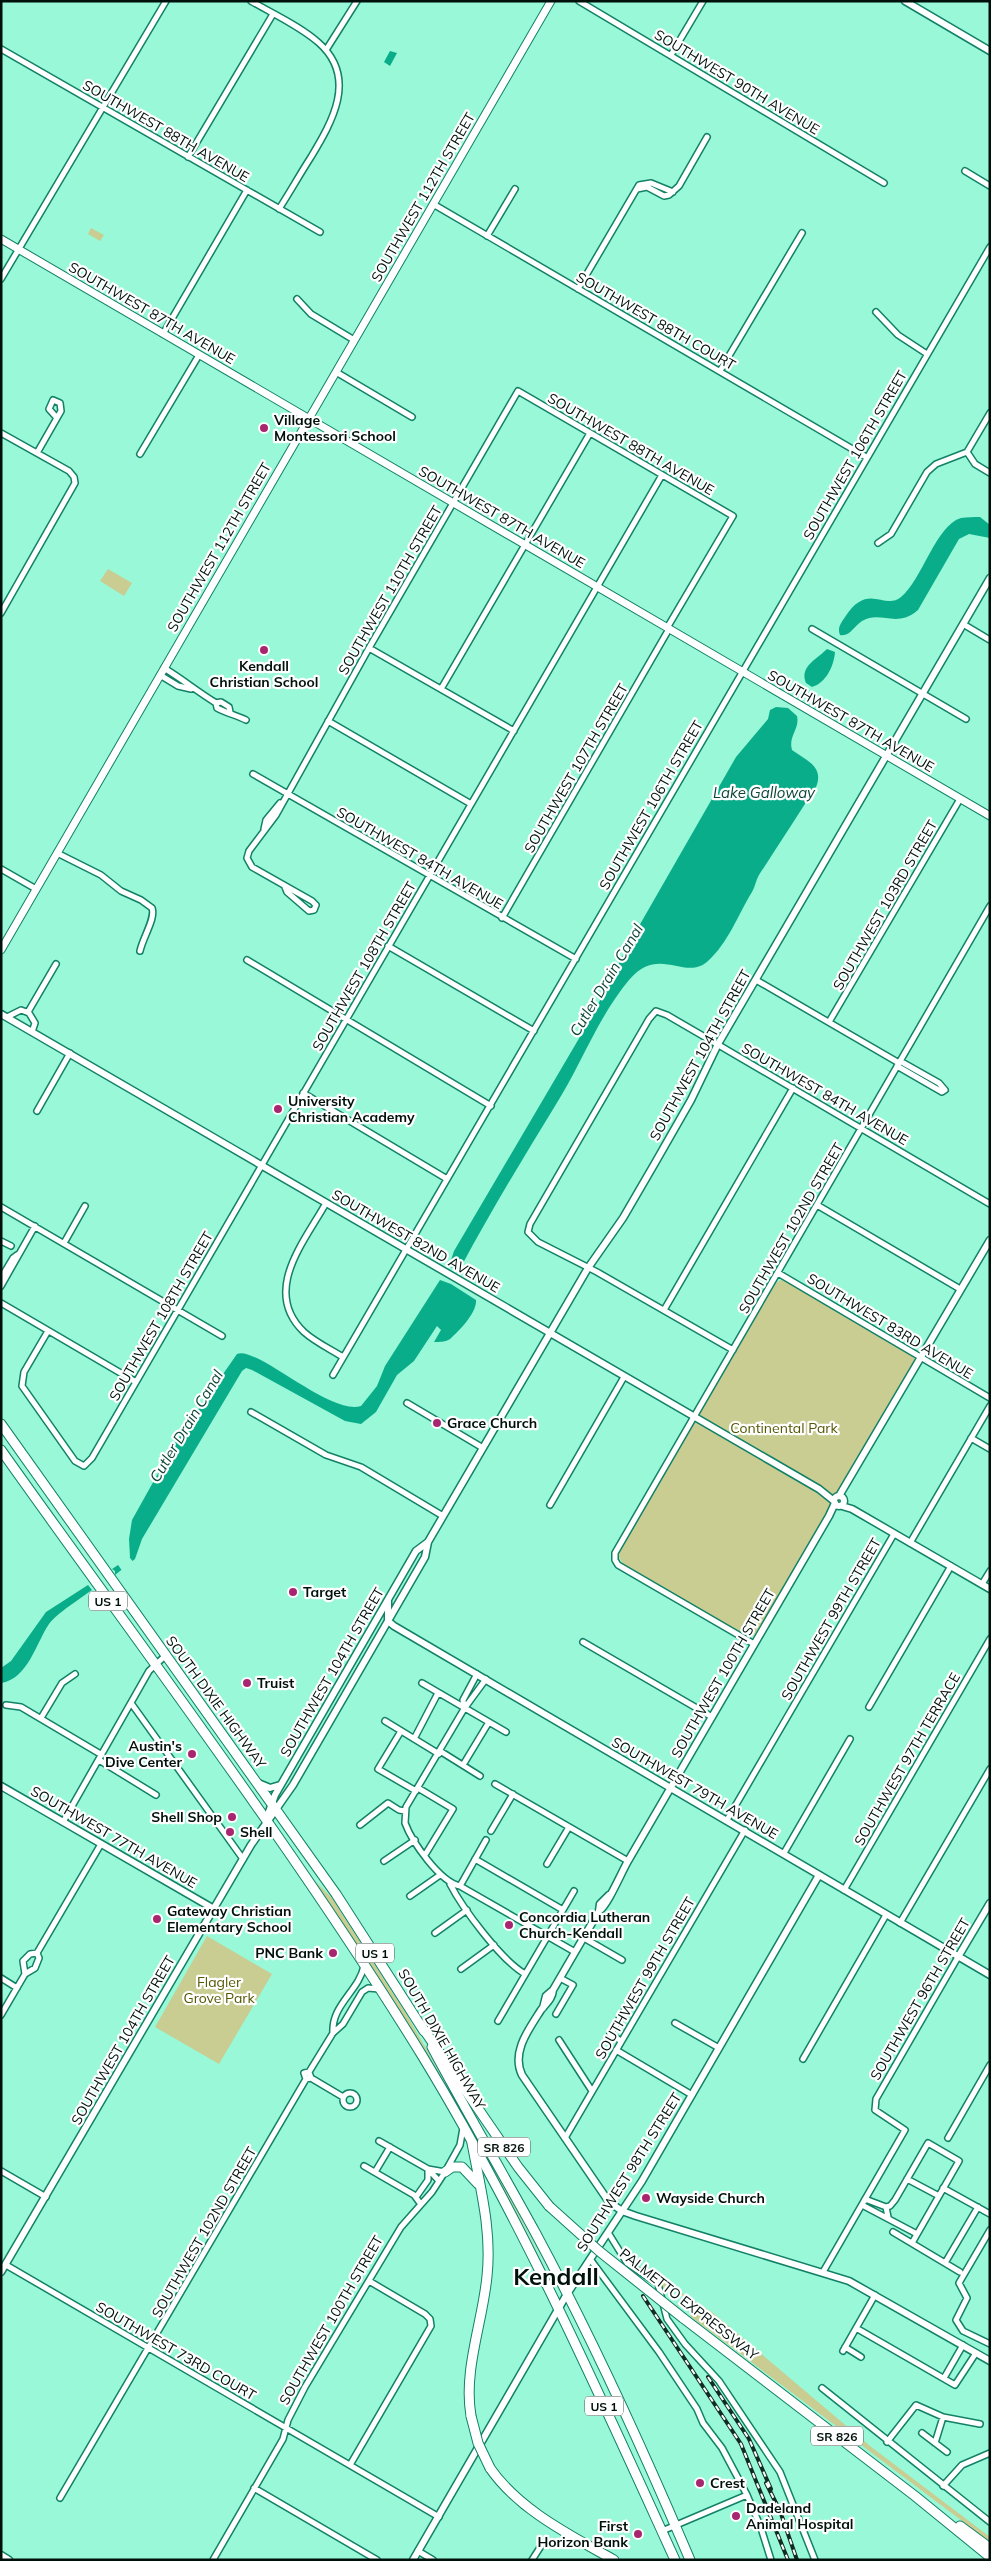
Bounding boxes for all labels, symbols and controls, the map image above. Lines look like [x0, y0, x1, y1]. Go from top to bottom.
street label: SOUTHWEST 90TH AVENUE [651, 26, 823, 138]
street label: SOUTHWEST 88TH AVENUE [80, 76, 252, 186]
street label: SOUTHWEST 112TH STREET [367, 109, 479, 285]
street label: SOUTHWEST 87TH AVENUE [66, 258, 238, 368]
street label: SOUTHWEST 88TH COURT [573, 268, 739, 374]
street label: SOUTHWEST 106TH STREET [799, 367, 911, 543]
street label: SOUTHWEST 88TH AVENUE [545, 389, 717, 499]
place label: Village Montessori School [273, 411, 396, 445]
marker: Village Montessori School [258, 422, 270, 434]
street label: SOUTHWEST 112TH STREET [163, 459, 275, 635]
street label: SOUTHWEST 87TH AVENUE [416, 462, 588, 572]
street label: SOUTHWEST 110TH STREET [334, 502, 446, 678]
marker: Kendall Christian School [258, 644, 270, 656]
place label: Kendall Christian School [210, 657, 318, 691]
street label: SOUTHWEST 87TH AVENUE [765, 666, 937, 776]
street label: SOUTHWEST 107TH STREET [520, 680, 632, 856]
street label: SOUTHWEST 106TH STREET [595, 717, 707, 893]
water label: Lake Galloway [713, 783, 816, 802]
street label: SOUTHWEST 84TH AVENUE [334, 803, 506, 913]
street label: SOUTHWEST 103RD STREET [829, 816, 941, 993]
street label: SOUTHWEST 108TH STREET [308, 878, 420, 1054]
water label: Cutler Drain Canal [565, 920, 647, 1039]
street label: SOUTHWEST 104TH STREET [645, 966, 755, 1144]
street label: SOUTHWEST 84TH AVENUE [739, 1039, 911, 1149]
place label: University Christian Academy [288, 1092, 415, 1126]
marker: University Christian Academy [272, 1103, 284, 1115]
street label: SOUTHWEST 102ND STREET [735, 1139, 848, 1317]
street label: SOUTHWEST 82ND AVENUE [329, 1185, 503, 1297]
street label: SOUTHWEST 108TH STREET [105, 1228, 217, 1404]
street label: SOUTHWEST 83RD AVENUE [804, 1269, 976, 1383]
water label: Cutler Drain Canal [145, 1366, 227, 1485]
place label: Grace Church [447, 1414, 537, 1432]
marker: Grace Church [431, 1417, 443, 1429]
park label: Continental Park [730, 1419, 838, 1437]
street label: SOUTHWEST 99TH STREET [777, 1534, 885, 1703]
place label: Target [303, 1583, 347, 1601]
street label: SOUTHWEST 104TH STREET [276, 1584, 388, 1760]
street label: SOUTHWEST 100TH STREET [667, 1585, 779, 1761]
marker: Target [287, 1586, 299, 1598]
road number: US 1 [89, 1592, 127, 1610]
street label: SOUTH DIXIE HIGHWAY [162, 1632, 270, 1772]
street label: SOUTHWEST 97TH TERRACE [850, 1669, 964, 1849]
place label: Truist [257, 1674, 295, 1692]
marker: Truist [241, 1677, 253, 1689]
street label: SOUTHWEST 79TH AVENUE [609, 1733, 781, 1843]
place label: Austin's Dive Center [105, 1737, 182, 1771]
marker: Austin's Dive Center [186, 1748, 198, 1760]
street label: SOUTHWEST 77TH AVENUE [28, 1782, 200, 1892]
place label: Shell Shop [151, 1808, 222, 1826]
marker: Shell Shop [226, 1811, 238, 1823]
place label: Shell [240, 1823, 272, 1841]
marker: Shell [224, 1826, 236, 1838]
street label: SOUTHWEST 99TH STREET [591, 1893, 699, 2062]
place label: Gateway Christian Elementary School [167, 1902, 291, 1936]
place label: Concordia Lutheran Church-Kendall [519, 1908, 650, 1942]
marker: Gateway Christian Elementary School [151, 1913, 163, 1925]
street label: SOUTHWEST 96TH STREET [866, 1914, 974, 2083]
marker: Concordia Lutheran Church-Kendall [503, 1919, 515, 1931]
place label: PNC Bank [255, 1944, 323, 1962]
road number: US 1 [356, 1944, 394, 1962]
marker: PNC Bank [327, 1947, 339, 1959]
street label: SOUTHWEST 104TH STREET [67, 1952, 179, 2128]
street label: SOUTH DIXIE HIGHWAY [394, 1966, 490, 2113]
park label: Flagler Grove Park [183, 1973, 255, 2007]
street label: SOUTHWEST 98TH STREET [573, 2089, 686, 2255]
road number: SR 826 [478, 2138, 530, 2156]
street label: SOUTHWEST 102ND STREET [148, 2143, 261, 2321]
place label: Wayside Church [656, 2189, 765, 2207]
marker: Wayside Church [640, 2192, 652, 2204]
street label: SOUTHWEST 100TH STREET [275, 2232, 387, 2408]
street label: PALMETTO EXPRESSWAY [616, 2244, 762, 2364]
district label: Kendall [513, 2261, 599, 2291]
street label: SOUTHWEST 73RD COURT [93, 2298, 260, 2405]
road number: US 1 [585, 2396, 623, 2416]
road number: SR 826 [811, 2426, 863, 2446]
place label: Crest [710, 2474, 746, 2492]
marker: Crest [694, 2477, 706, 2489]
place label: Dadeland Animal Hospital [746, 2499, 853, 2533]
marker: Dadeland Animal Hospital [730, 2510, 742, 2522]
place label: First Horizon Bank [537, 2517, 629, 2551]
marker: First Horizon Bank [632, 2528, 644, 2540]

